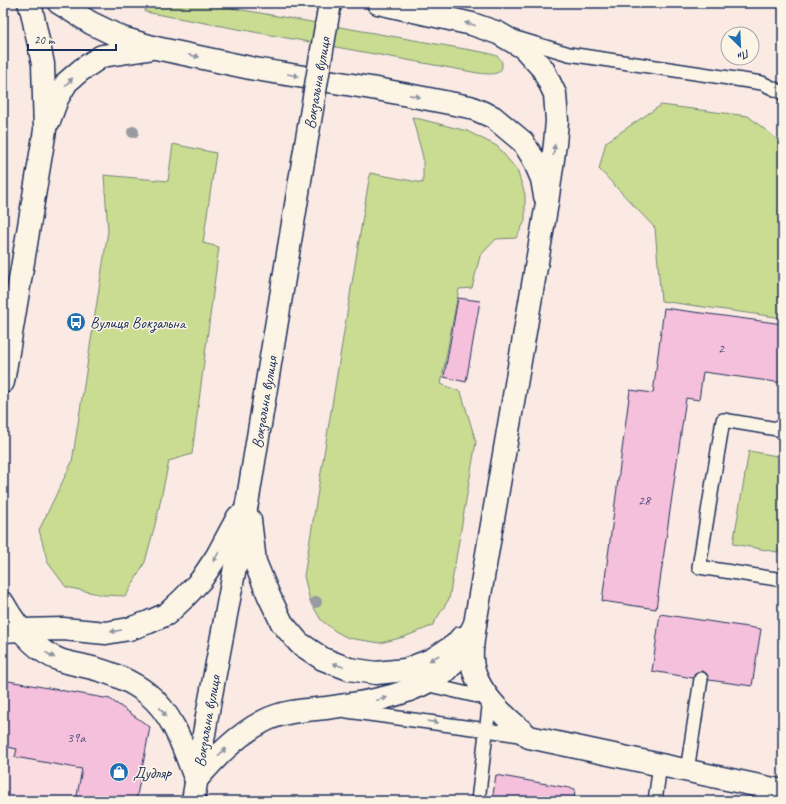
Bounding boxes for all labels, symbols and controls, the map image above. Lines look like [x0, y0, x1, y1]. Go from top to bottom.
one-way arrow [463, 21, 475, 27]
scale bar [28, 26, 116, 52]
north arrow [720, 26, 760, 66]
text: 20 m [34, 32, 56, 48]
street label: Вокзальна вулиця [300, 34, 335, 131]
text: Пн [735, 46, 752, 64]
one-way arrow [188, 53, 200, 59]
one-way arrow [287, 72, 299, 78]
one-way arrow [64, 77, 73, 88]
one-way arrow [409, 94, 421, 100]
one-way arrow [551, 144, 557, 156]
bus stop icon: Вулиця Вокзальна [65, 311, 87, 333]
place label: Вулиця Вокзальна [90, 313, 187, 333]
house number: 2 [718, 340, 726, 357]
street label: Вокзальна вулиця [247, 354, 282, 450]
house number: 28 [638, 492, 652, 509]
one-way arrow [212, 552, 220, 562]
one-way arrow [110, 628, 122, 634]
one-way arrow [44, 651, 56, 658]
one-way arrow [428, 654, 440, 661]
one-way arrow [332, 661, 344, 667]
street label: Вокзальна вулиця [190, 672, 226, 769]
one-way arrow [375, 695, 388, 701]
one-way arrow [159, 706, 168, 717]
one-way arrow [427, 719, 439, 725]
house number: 39а [67, 729, 86, 746]
one-way arrow [217, 747, 227, 757]
shop icon: Дудляр [108, 761, 130, 783]
place label: Дудляр [133, 763, 172, 783]

